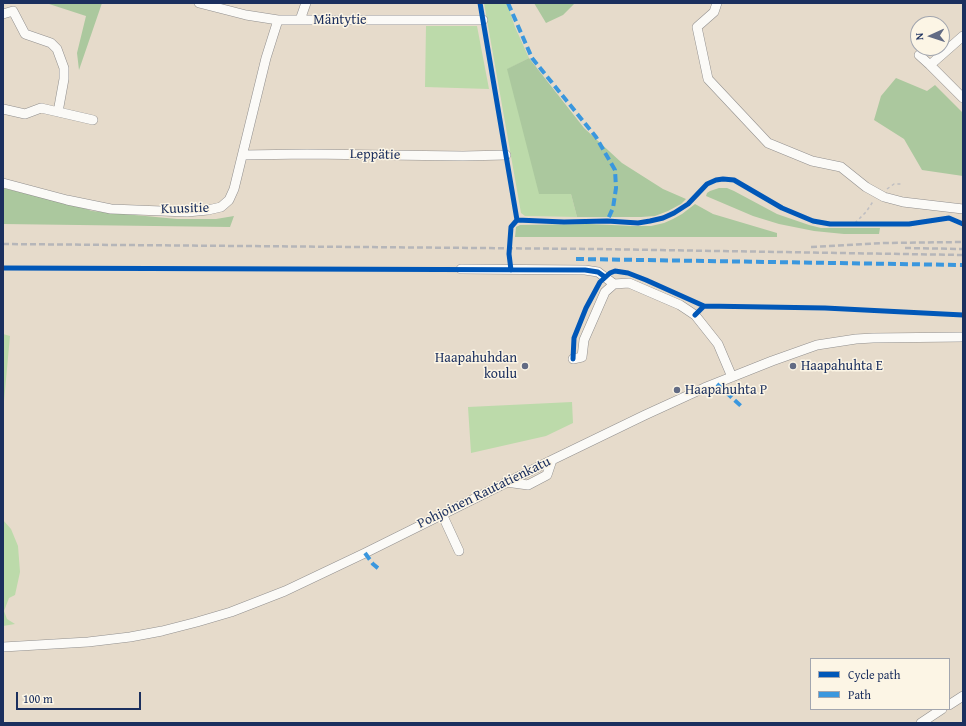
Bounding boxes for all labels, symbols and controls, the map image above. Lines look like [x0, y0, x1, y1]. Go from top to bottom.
street label: Mäntytie [313, 12, 367, 28]
north arrow [910, 16, 950, 56]
text: N [911, 32, 927, 41]
street label: Leppätie [350, 146, 400, 164]
street label: Kuusitie [161, 200, 209, 218]
place label: Haapahuhdan koulu [435, 350, 517, 382]
place label: Haapahuhta E [801, 358, 883, 374]
marker: Haapahuhdan koulu [520, 361, 530, 371]
marker: Haapahuhta E [788, 361, 798, 371]
place label: Haapahuhta P [685, 382, 767, 398]
marker: Haapahuhta P [672, 385, 682, 395]
street label: Pohjoinen Rautatienkatu [415, 453, 553, 533]
legend [810, 658, 950, 710]
text: Cycle path [848, 666, 900, 683]
scale bar [18, 684, 143, 710]
text: Path [848, 686, 871, 703]
text: 100 m [23, 690, 53, 707]

